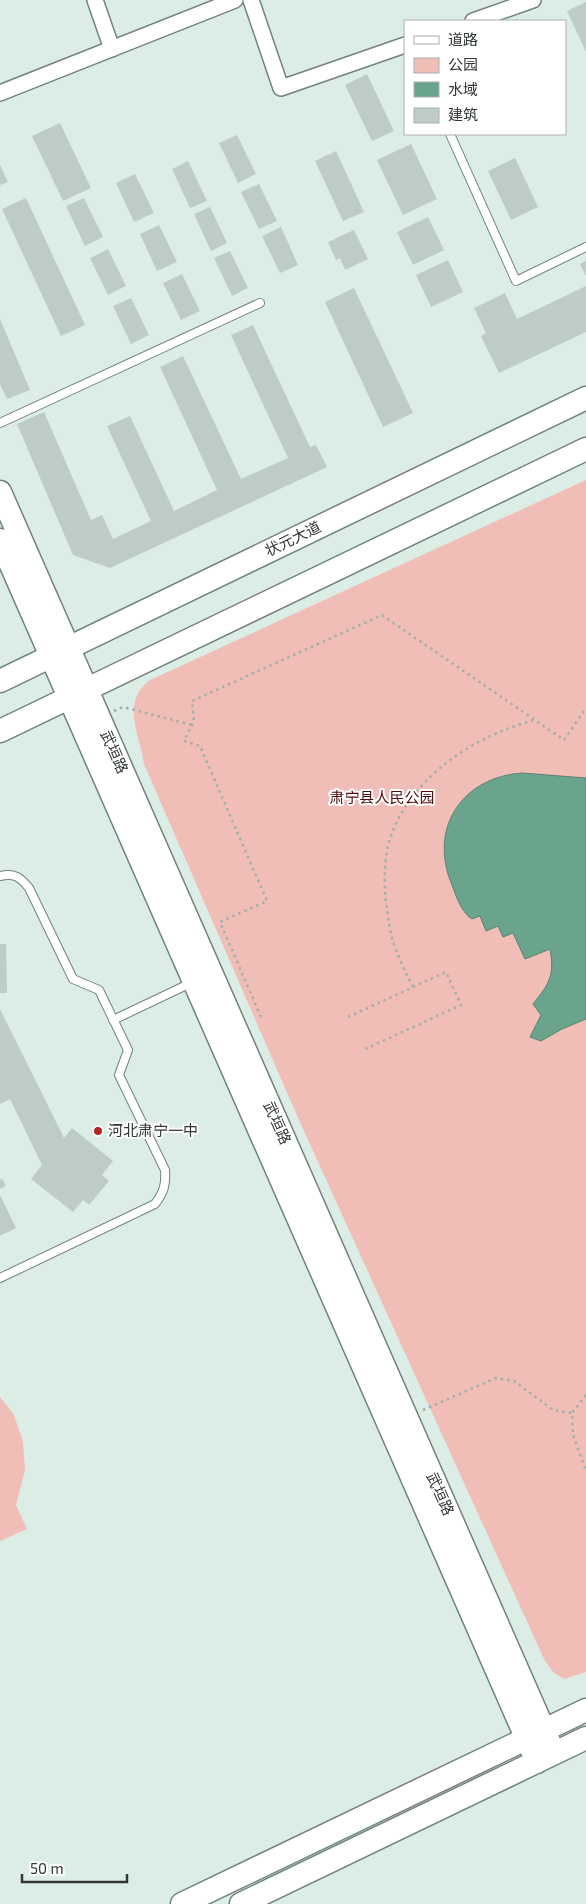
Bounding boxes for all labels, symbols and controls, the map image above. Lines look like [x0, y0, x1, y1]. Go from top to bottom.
legend [404, 20, 566, 135]
text: 道路 [448, 30, 478, 48]
text: 公园 [448, 55, 478, 73]
text: 水域 [448, 80, 478, 98]
text: 建筑 [448, 105, 478, 123]
street label: 状元大道 [262, 517, 323, 559]
street label: 武垣路 [98, 727, 132, 776]
park label: 肃宁县人民公园 [329, 788, 435, 806]
street label: 武垣路 [261, 1098, 295, 1147]
place label: 河北肃宁一中 [108, 1121, 198, 1139]
marker: 河北肃宁一中 [92, 1125, 104, 1137]
street label: 武垣路 [424, 1469, 458, 1518]
scale bar [22, 1852, 128, 1884]
text: 50 m [30, 1859, 64, 1877]

